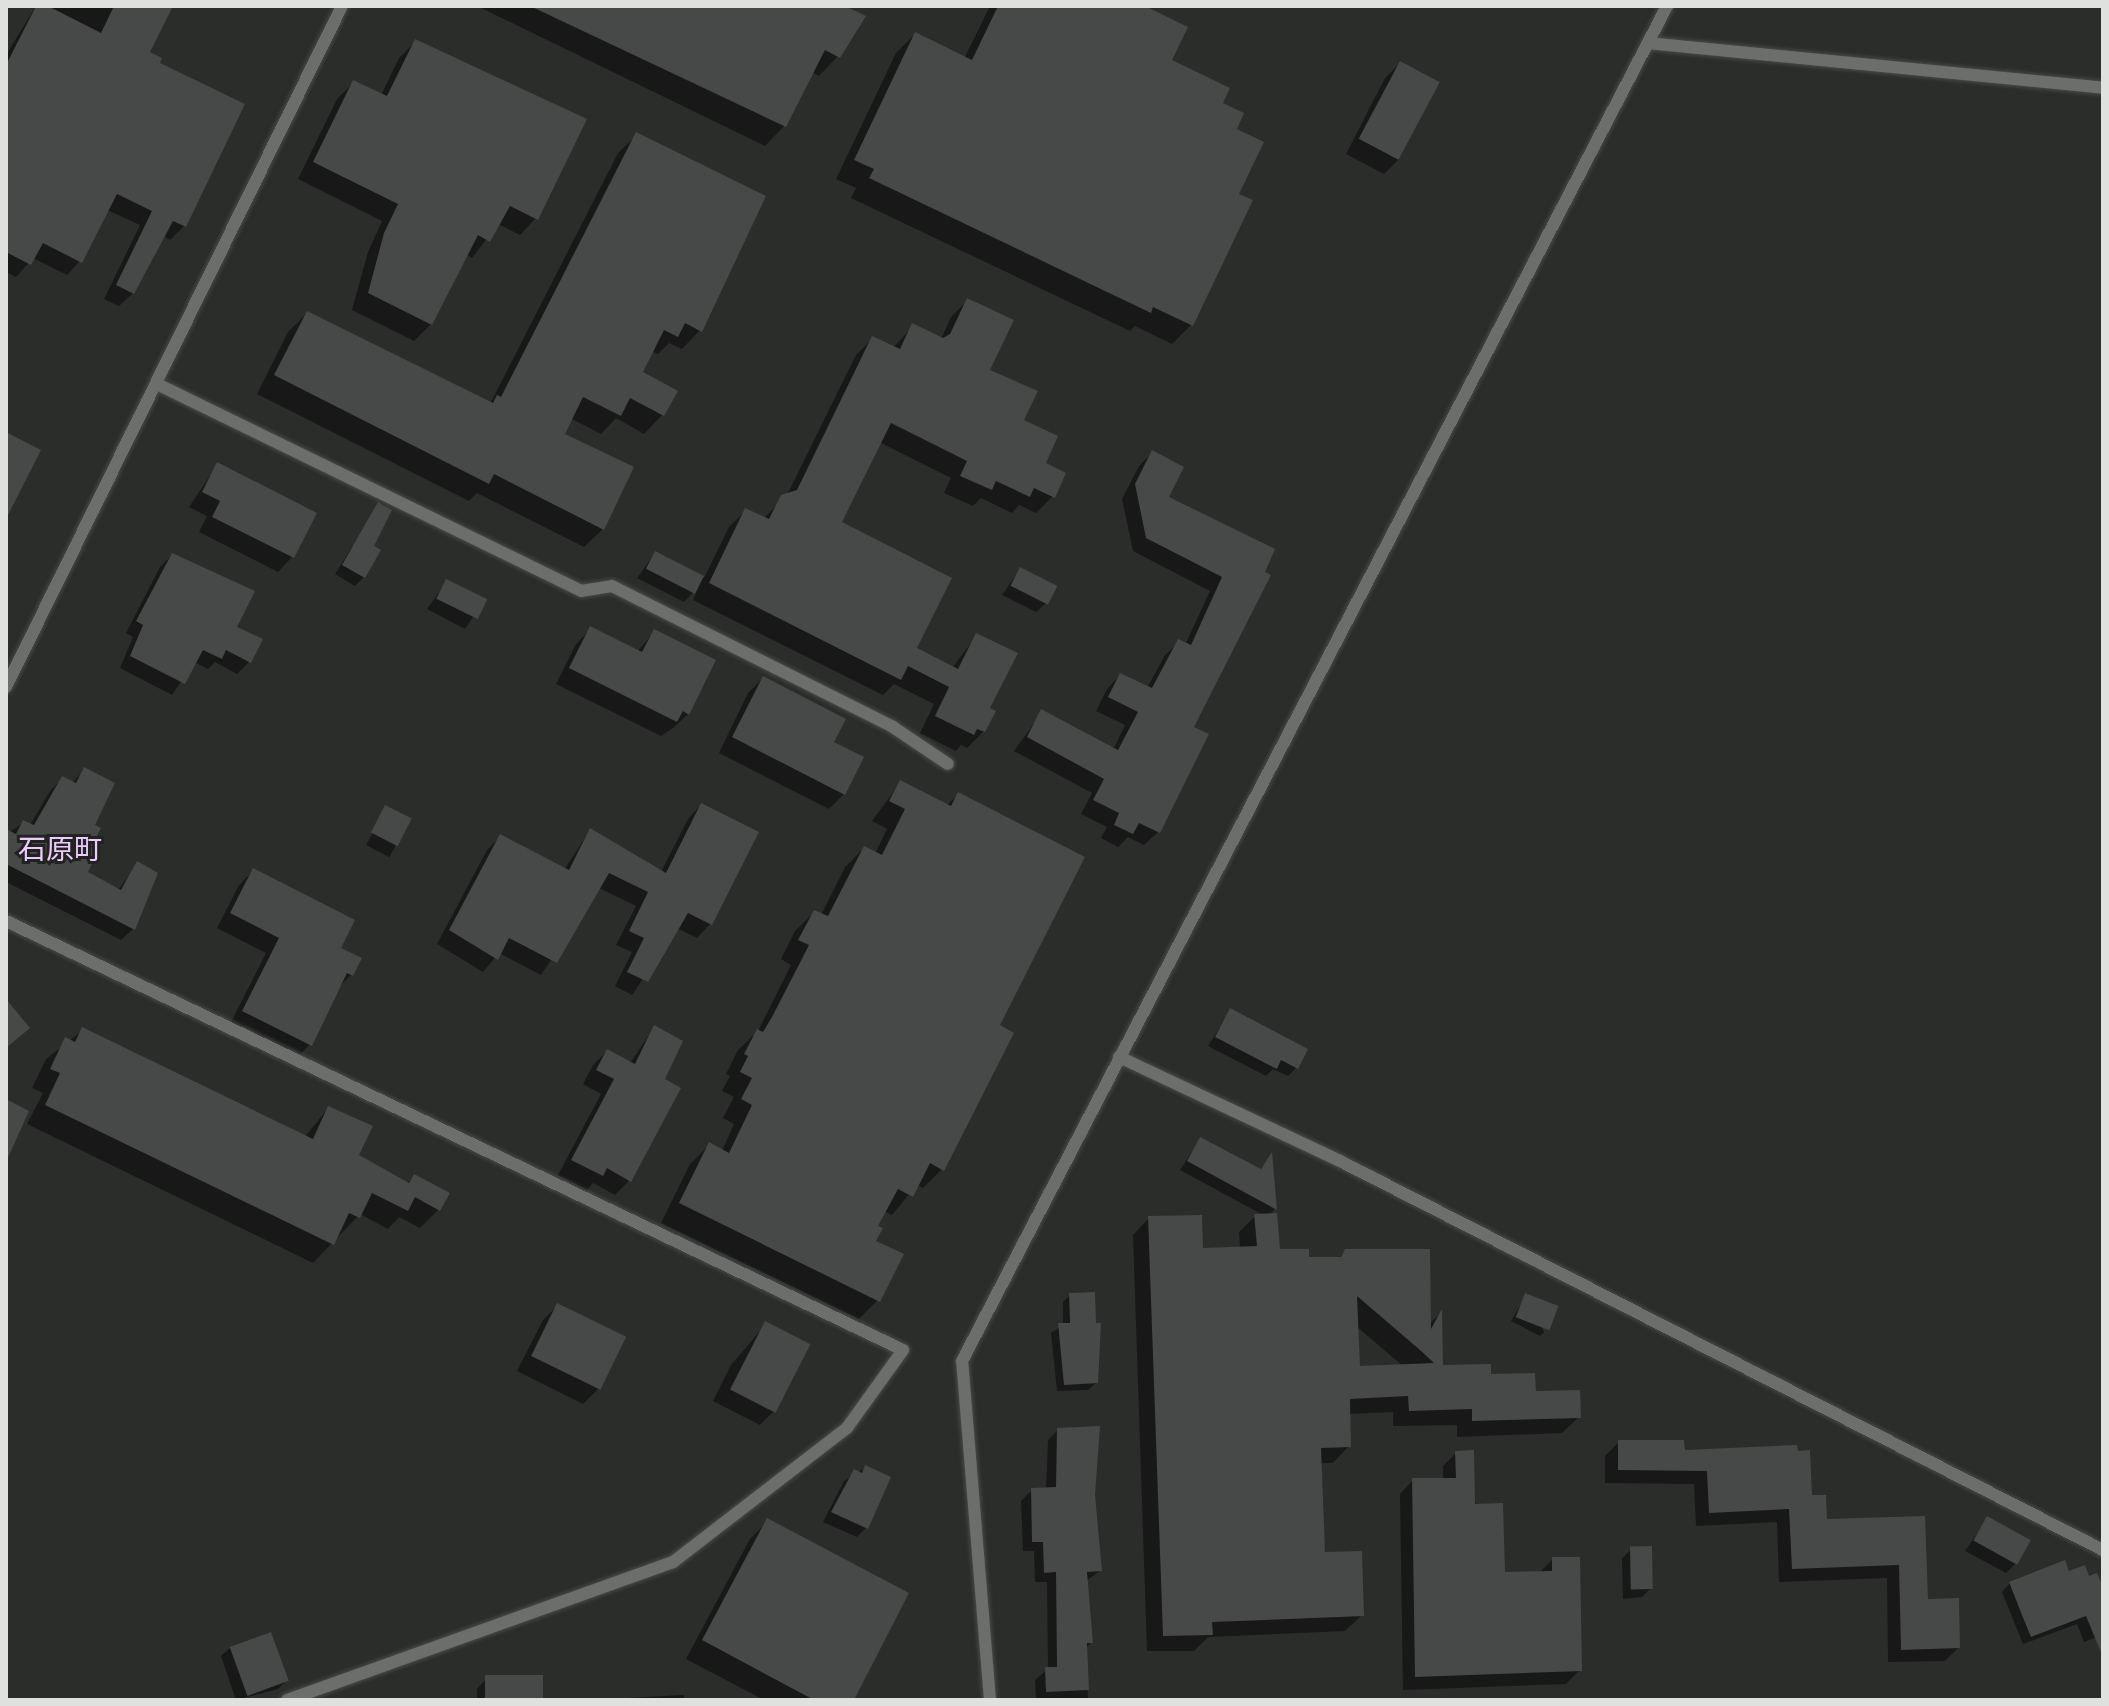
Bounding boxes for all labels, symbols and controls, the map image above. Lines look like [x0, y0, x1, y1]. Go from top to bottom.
district label: 石原町 [18, 833, 102, 867]

